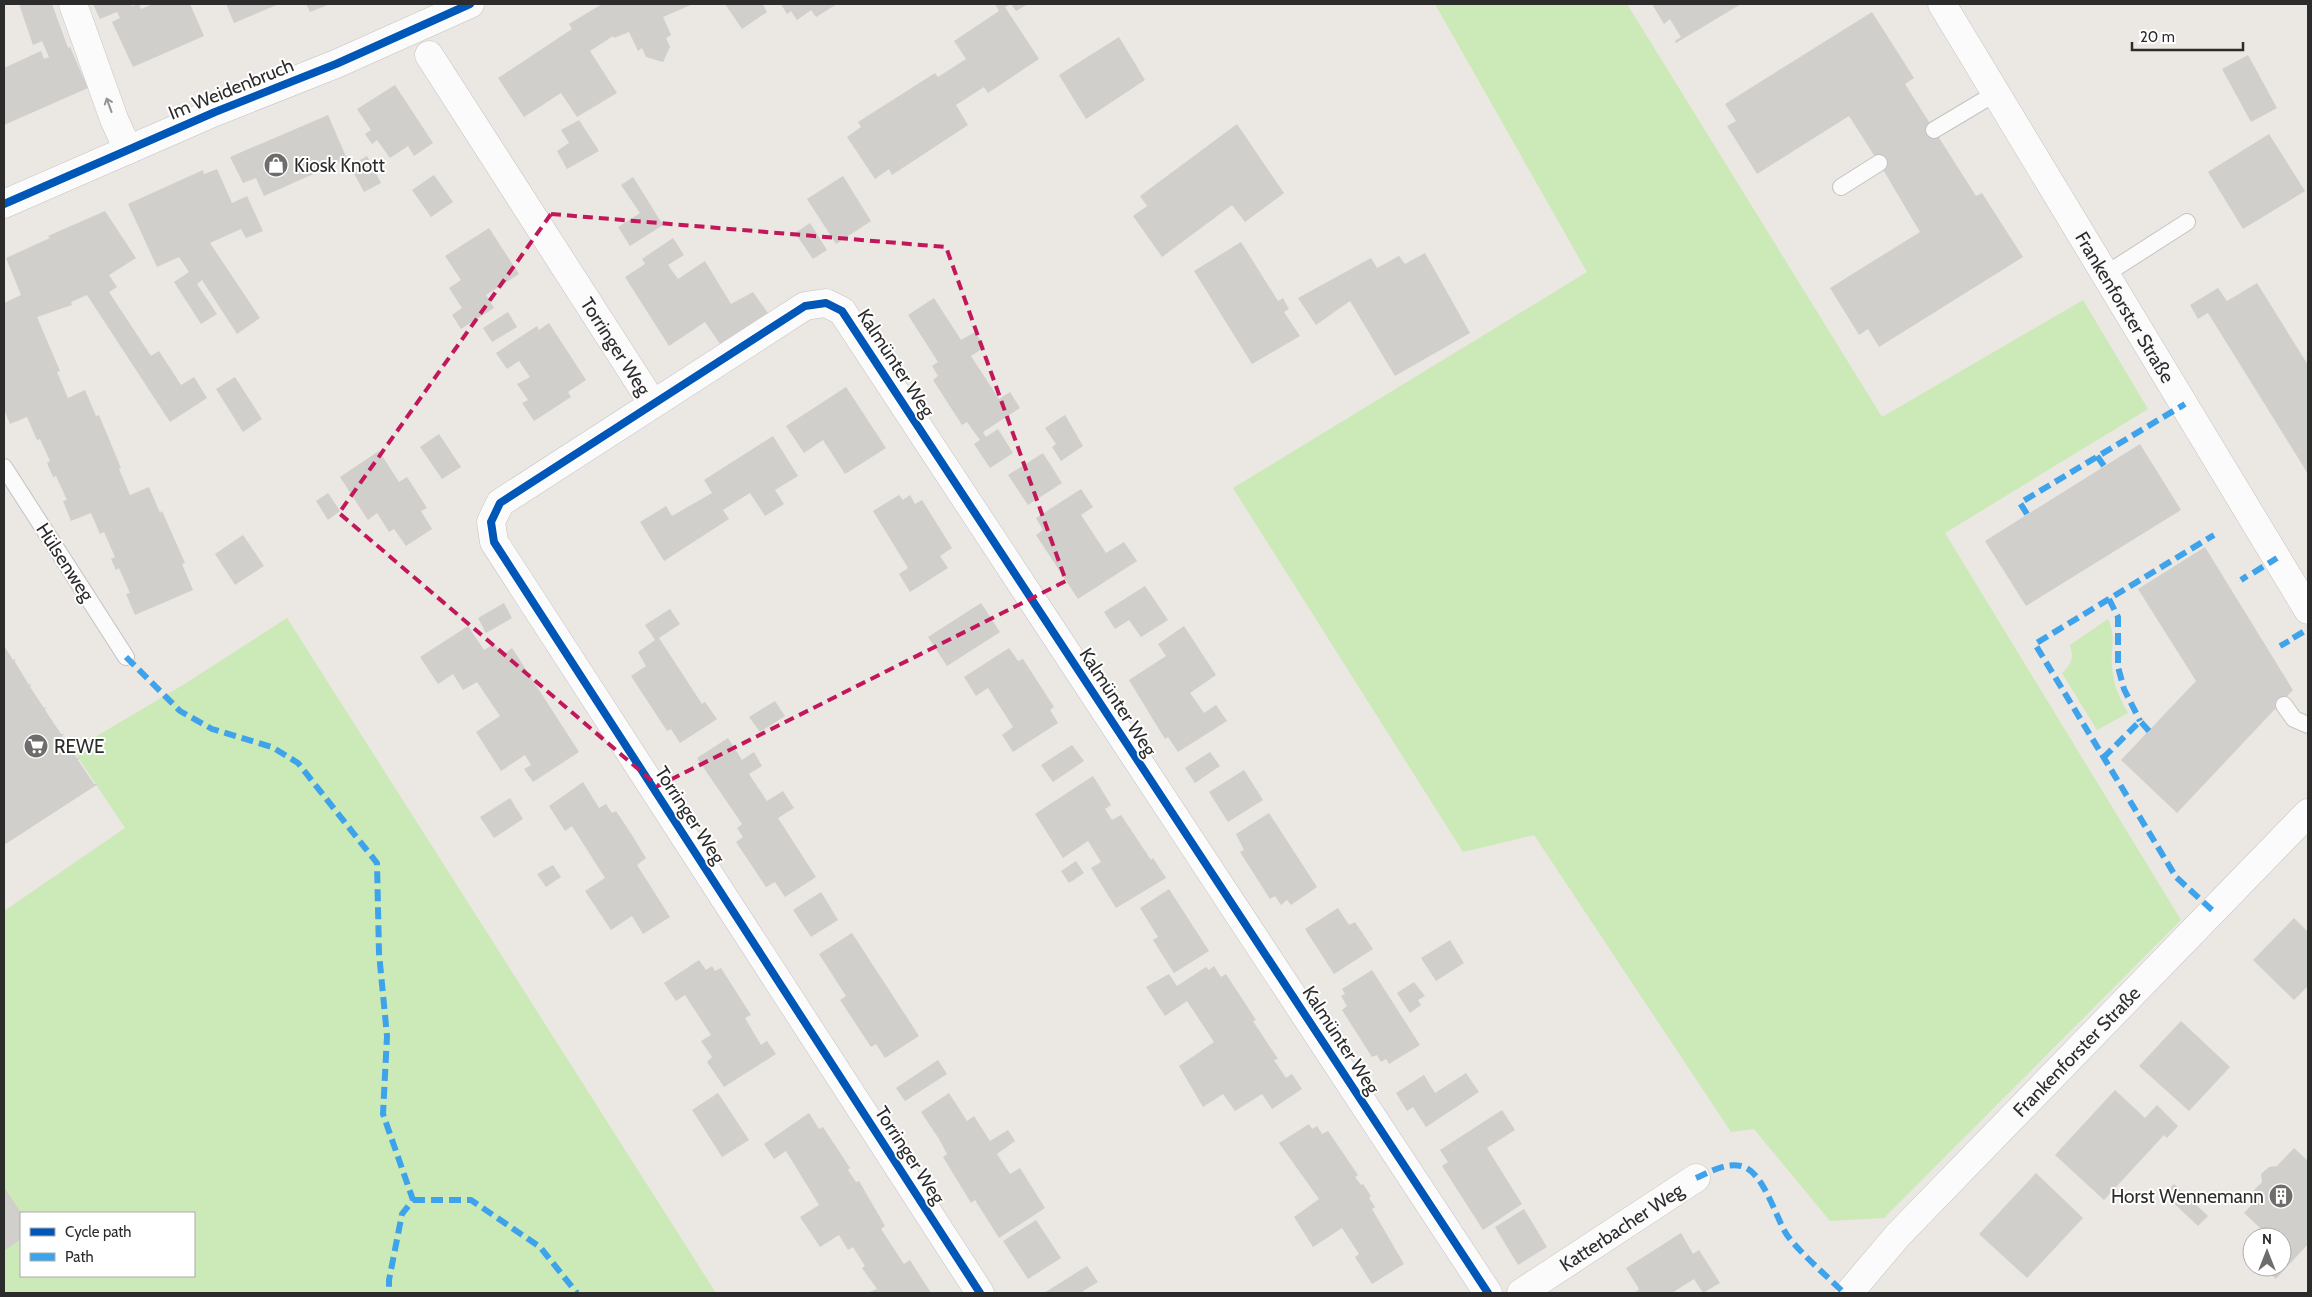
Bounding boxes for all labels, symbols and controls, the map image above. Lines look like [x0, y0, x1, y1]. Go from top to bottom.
scale bar [2132, 20, 2243, 52]
text: 20 m [2140, 28, 2175, 46]
street label: Im Weidenbruch [165, 53, 297, 125]
one-way arrow [104, 97, 113, 113]
shop icon: Kiosk Knott [263, 152, 289, 178]
place label: Kiosk Knott [294, 154, 385, 177]
street label: Frankenforster Straße [2071, 227, 2180, 387]
street label: Torringer Weg [576, 293, 656, 400]
street label: Kalmünter Weg [853, 305, 940, 422]
street label: Hülsenweg [31, 519, 99, 606]
street label: Kalmünter Weg [1075, 644, 1162, 761]
supermarket icon: REWE [23, 733, 49, 759]
place label: REWE [54, 735, 104, 758]
street label: Torringer Weg [650, 762, 730, 869]
street label: Frankenforster Straße [2008, 981, 2145, 1121]
street label: Kalmünter Weg [1298, 982, 1385, 1099]
street label: Torringer Weg [870, 1102, 950, 1209]
street label: Katterbacher Weg [1555, 1178, 1688, 1276]
building icon: Horst Wennemann [2268, 1183, 2294, 1209]
place label: Horst Wennemann [2111, 1185, 2264, 1208]
legend [20, 1212, 195, 1277]
text: Cycle path [65, 1223, 131, 1241]
north arrow [2242, 1227, 2292, 1277]
text: N [2262, 1230, 2272, 1248]
text: Path [65, 1248, 94, 1266]

